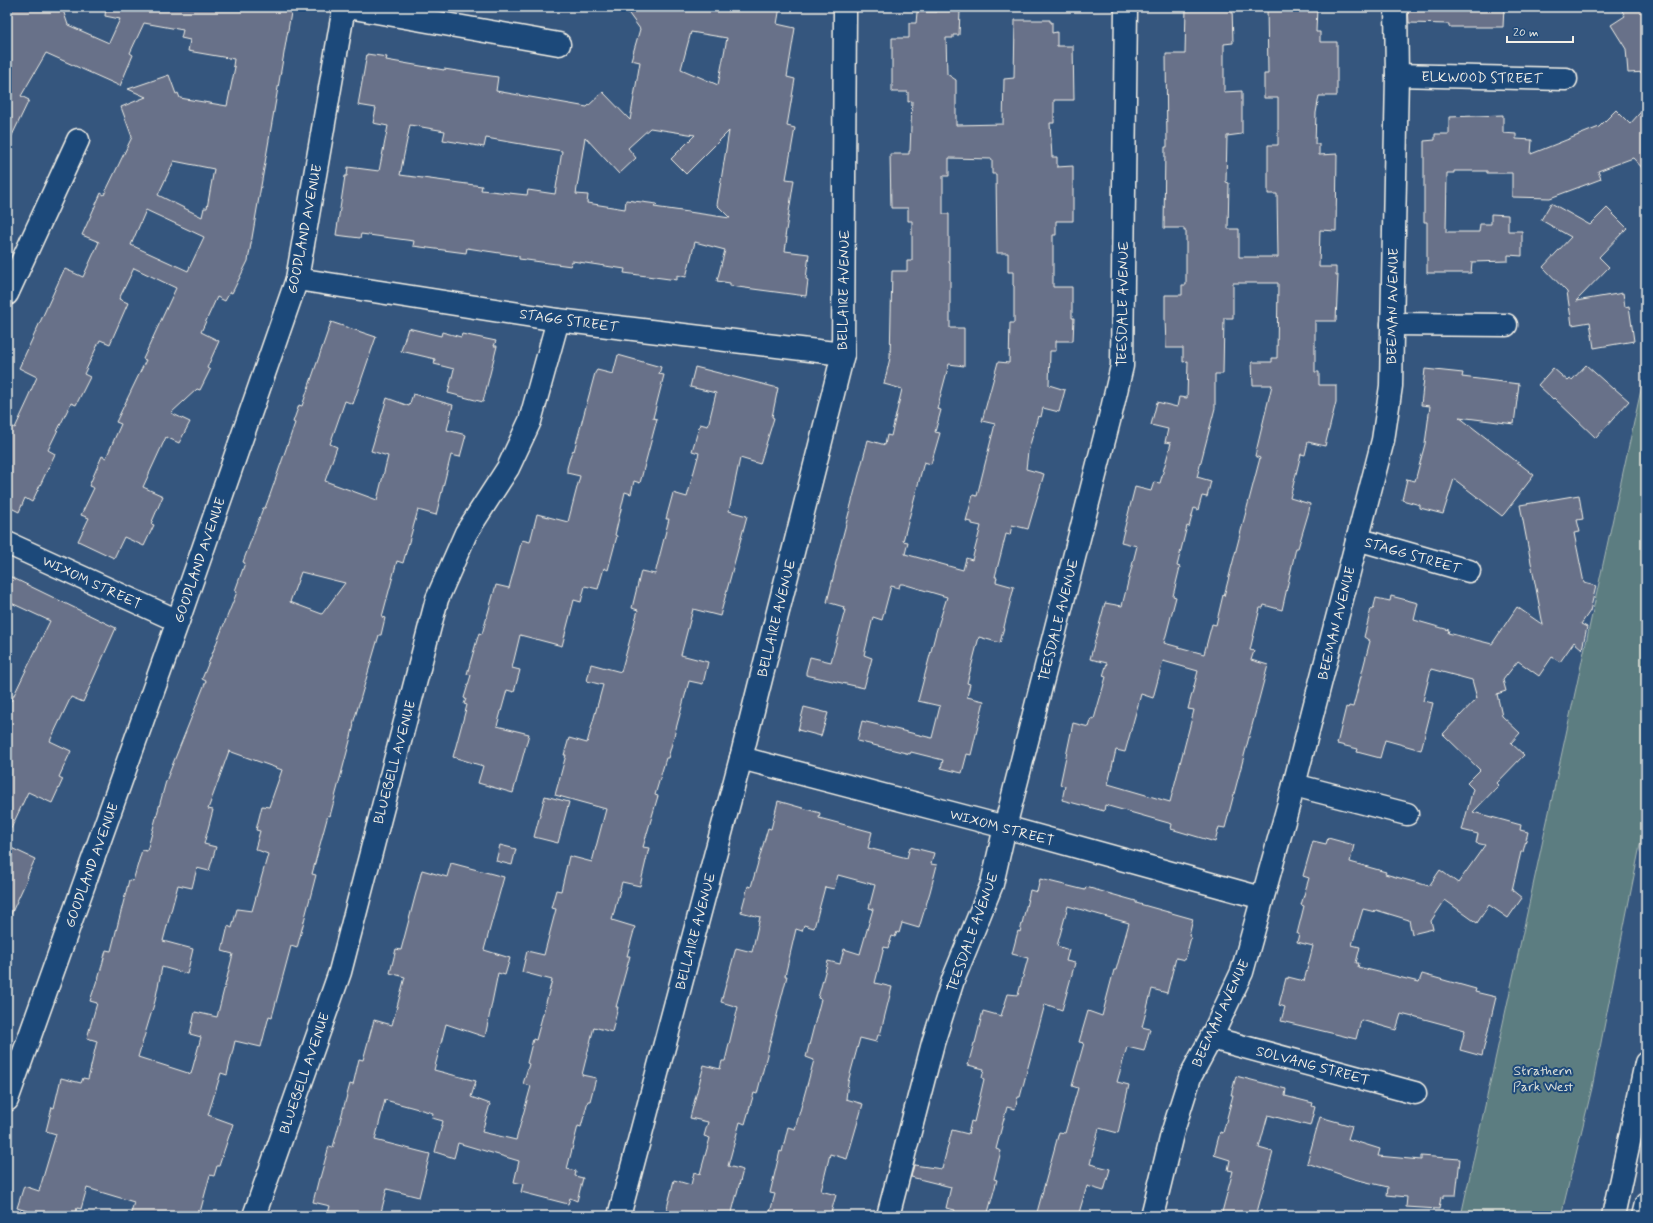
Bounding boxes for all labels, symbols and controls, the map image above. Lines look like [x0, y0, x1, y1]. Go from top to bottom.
scale bar [1507, 18, 1573, 44]
text: 20 m [1513, 25, 1539, 41]
street label: ELKWOOD STREET [1421, 68, 1543, 88]
street label: GOODLAND AVENUE [284, 163, 326, 296]
street label: BELLAIRE AVENUE [834, 230, 854, 350]
street label: TEESDALE AVENUE [1113, 241, 1133, 367]
street label: BEEMAN AVENUE [1383, 248, 1403, 364]
street label: STAGG STREET [518, 305, 620, 337]
street label: GOODLAND AVENUE [170, 495, 230, 626]
street label: STAGG STREET [1362, 534, 1464, 578]
street label: WIXOM STREET [39, 552, 144, 614]
street label: TEESDALE AVENUE [1035, 557, 1083, 684]
street label: BELLAIRE AVENUE [754, 558, 800, 679]
street label: BEEMAN AVENUE [1314, 565, 1360, 682]
street label: BLUEBELL AVENUE [370, 698, 420, 826]
street label: GOODLAND AVENUE [61, 800, 123, 930]
street label: WIXOM STREET [948, 805, 1056, 851]
street label: TEESDALE AVENUE [943, 870, 1003, 995]
street label: BELLAIRE AVENUE [672, 871, 720, 992]
street label: BEEMAN AVENUE [1188, 957, 1254, 1070]
street label: BLUEBELL AVENUE [276, 1010, 334, 1136]
street label: SOLVANG STREET [1254, 1042, 1372, 1090]
park label: Strathern Park West [1513, 1062, 1573, 1096]

